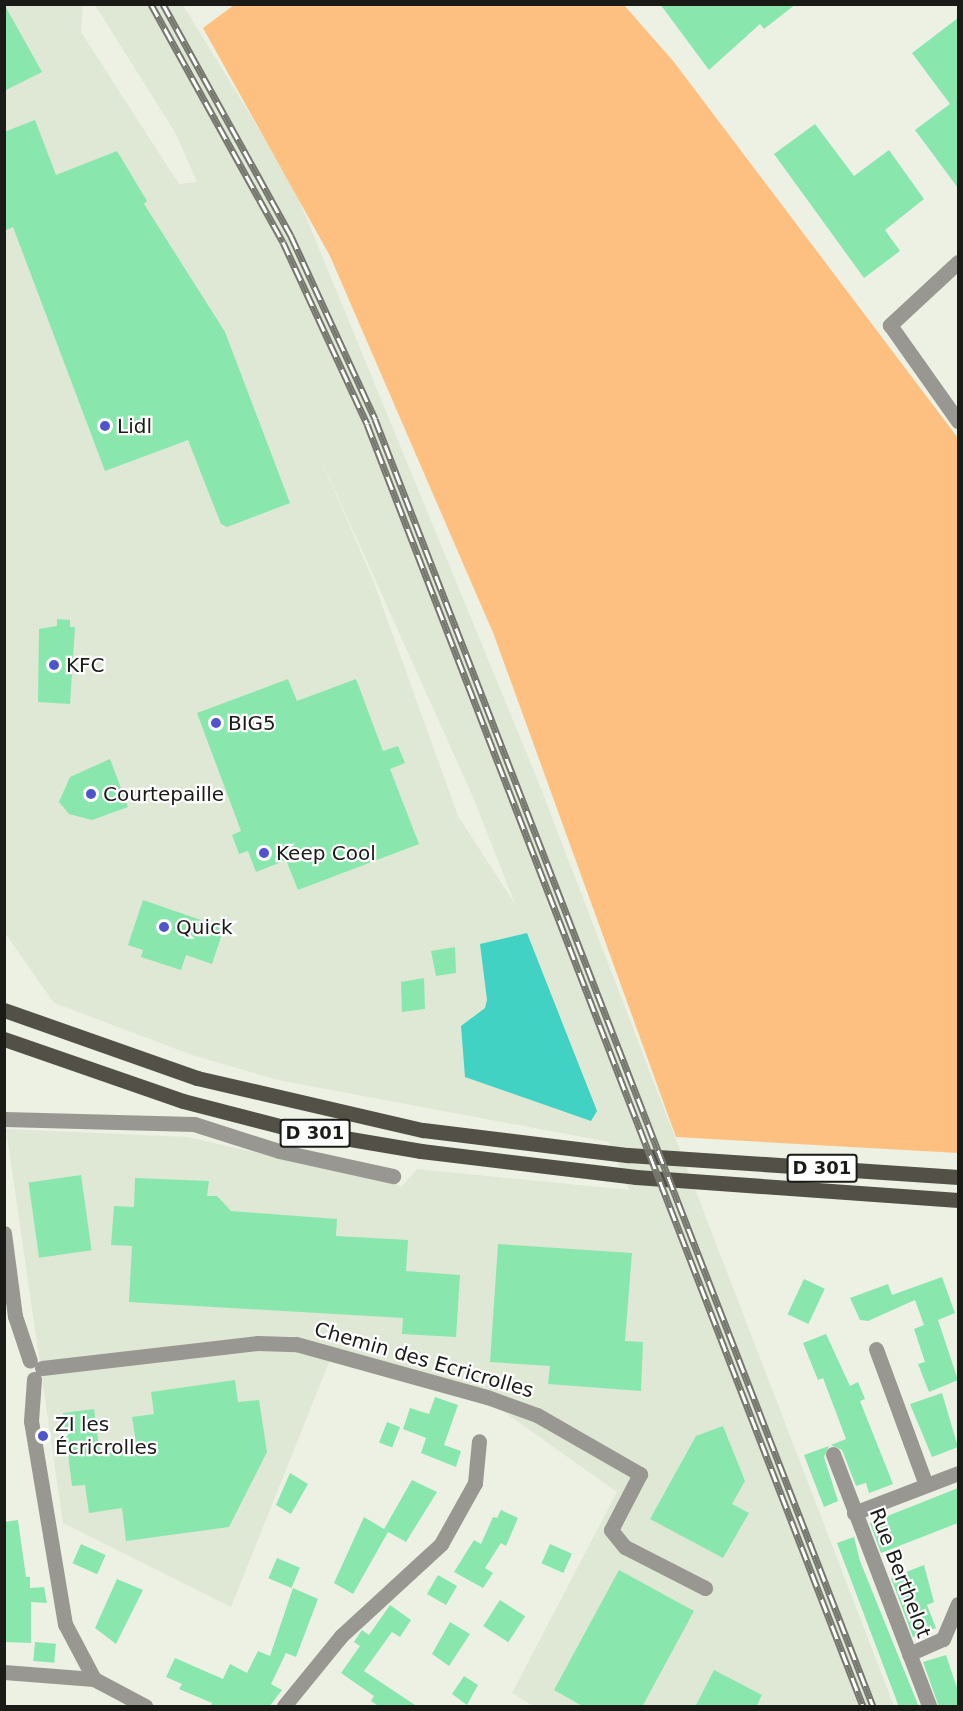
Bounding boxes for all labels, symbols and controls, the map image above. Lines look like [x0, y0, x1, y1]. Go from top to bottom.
place label: Lidl [117, 414, 152, 438]
marker: Lidl [98, 419, 112, 433]
place label: KFC [66, 653, 105, 677]
marker: KFC [47, 658, 61, 672]
place label: BIG5 [228, 711, 276, 735]
marker: BIG5 [209, 716, 223, 730]
place label: Courtepaille [103, 782, 224, 806]
marker: Courtepaille [84, 787, 98, 801]
place label: Keep Cool [276, 841, 376, 865]
marker: Keep Cool [257, 846, 271, 860]
place label: Quick [176, 915, 233, 939]
marker: Quick [157, 920, 171, 934]
road number: D 301 [279, 1118, 351, 1148]
road number: D 301 [786, 1153, 858, 1183]
street label: Chemin des Ecricrolles [312, 1317, 536, 1403]
place label: ZI les Écricrolles [55, 1412, 157, 1459]
marker: ZI les Écricrolles [36, 1429, 50, 1443]
street label: Rue Berthelot [864, 1505, 936, 1641]

